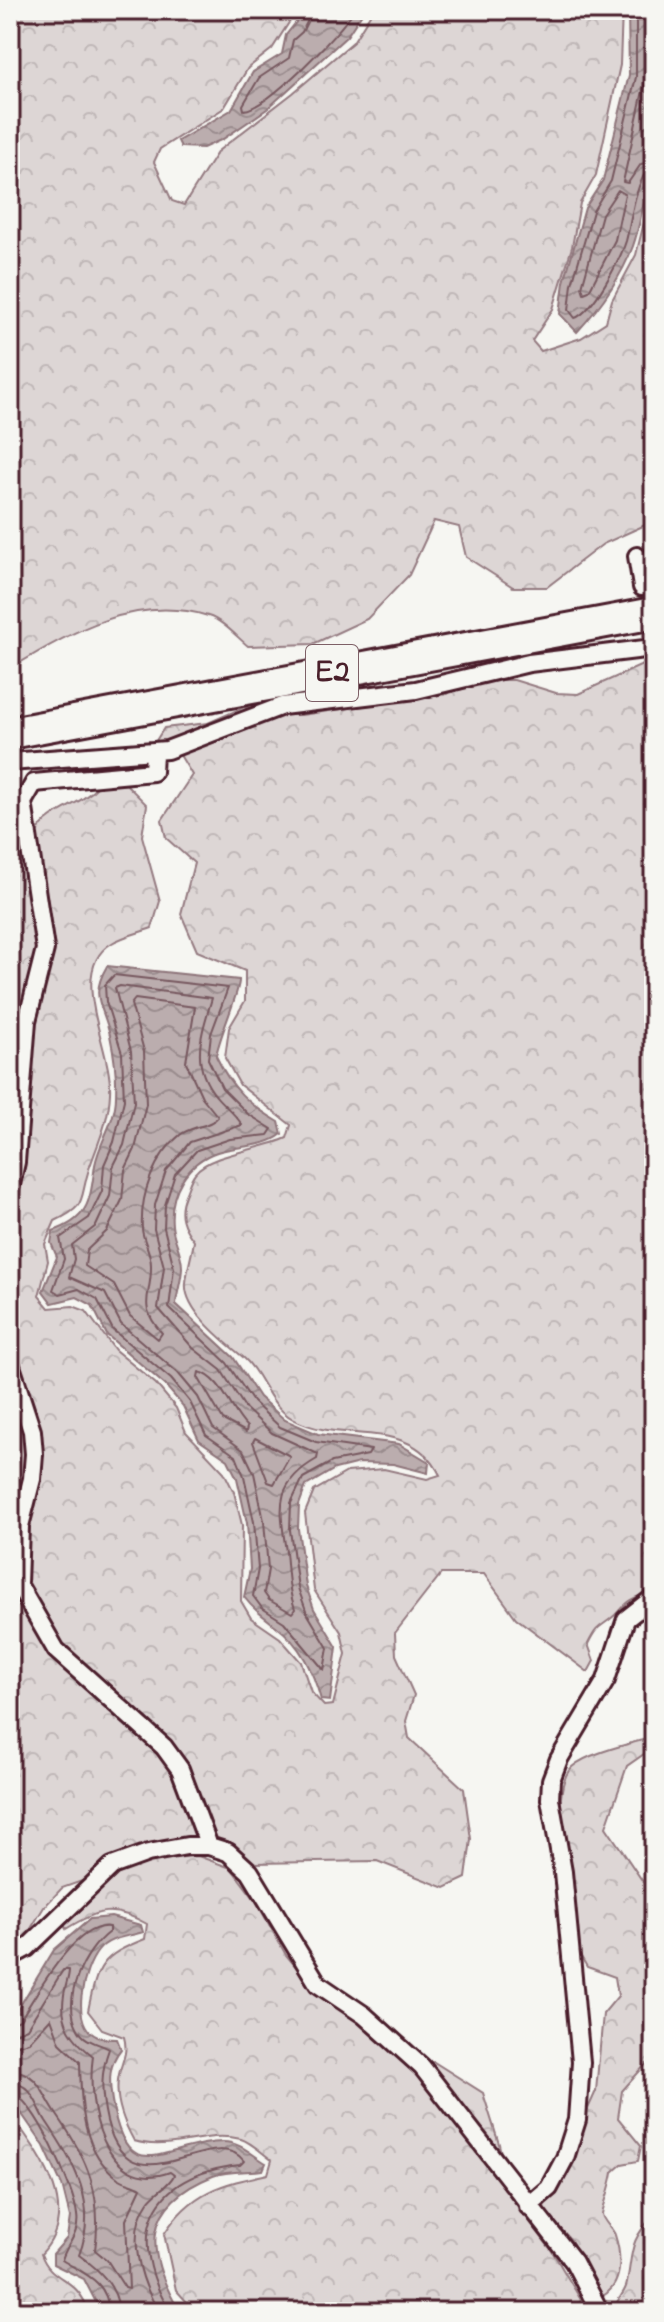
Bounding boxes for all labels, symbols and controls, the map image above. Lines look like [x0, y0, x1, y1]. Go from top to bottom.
road number: E2 [306, 645, 358, 701]

